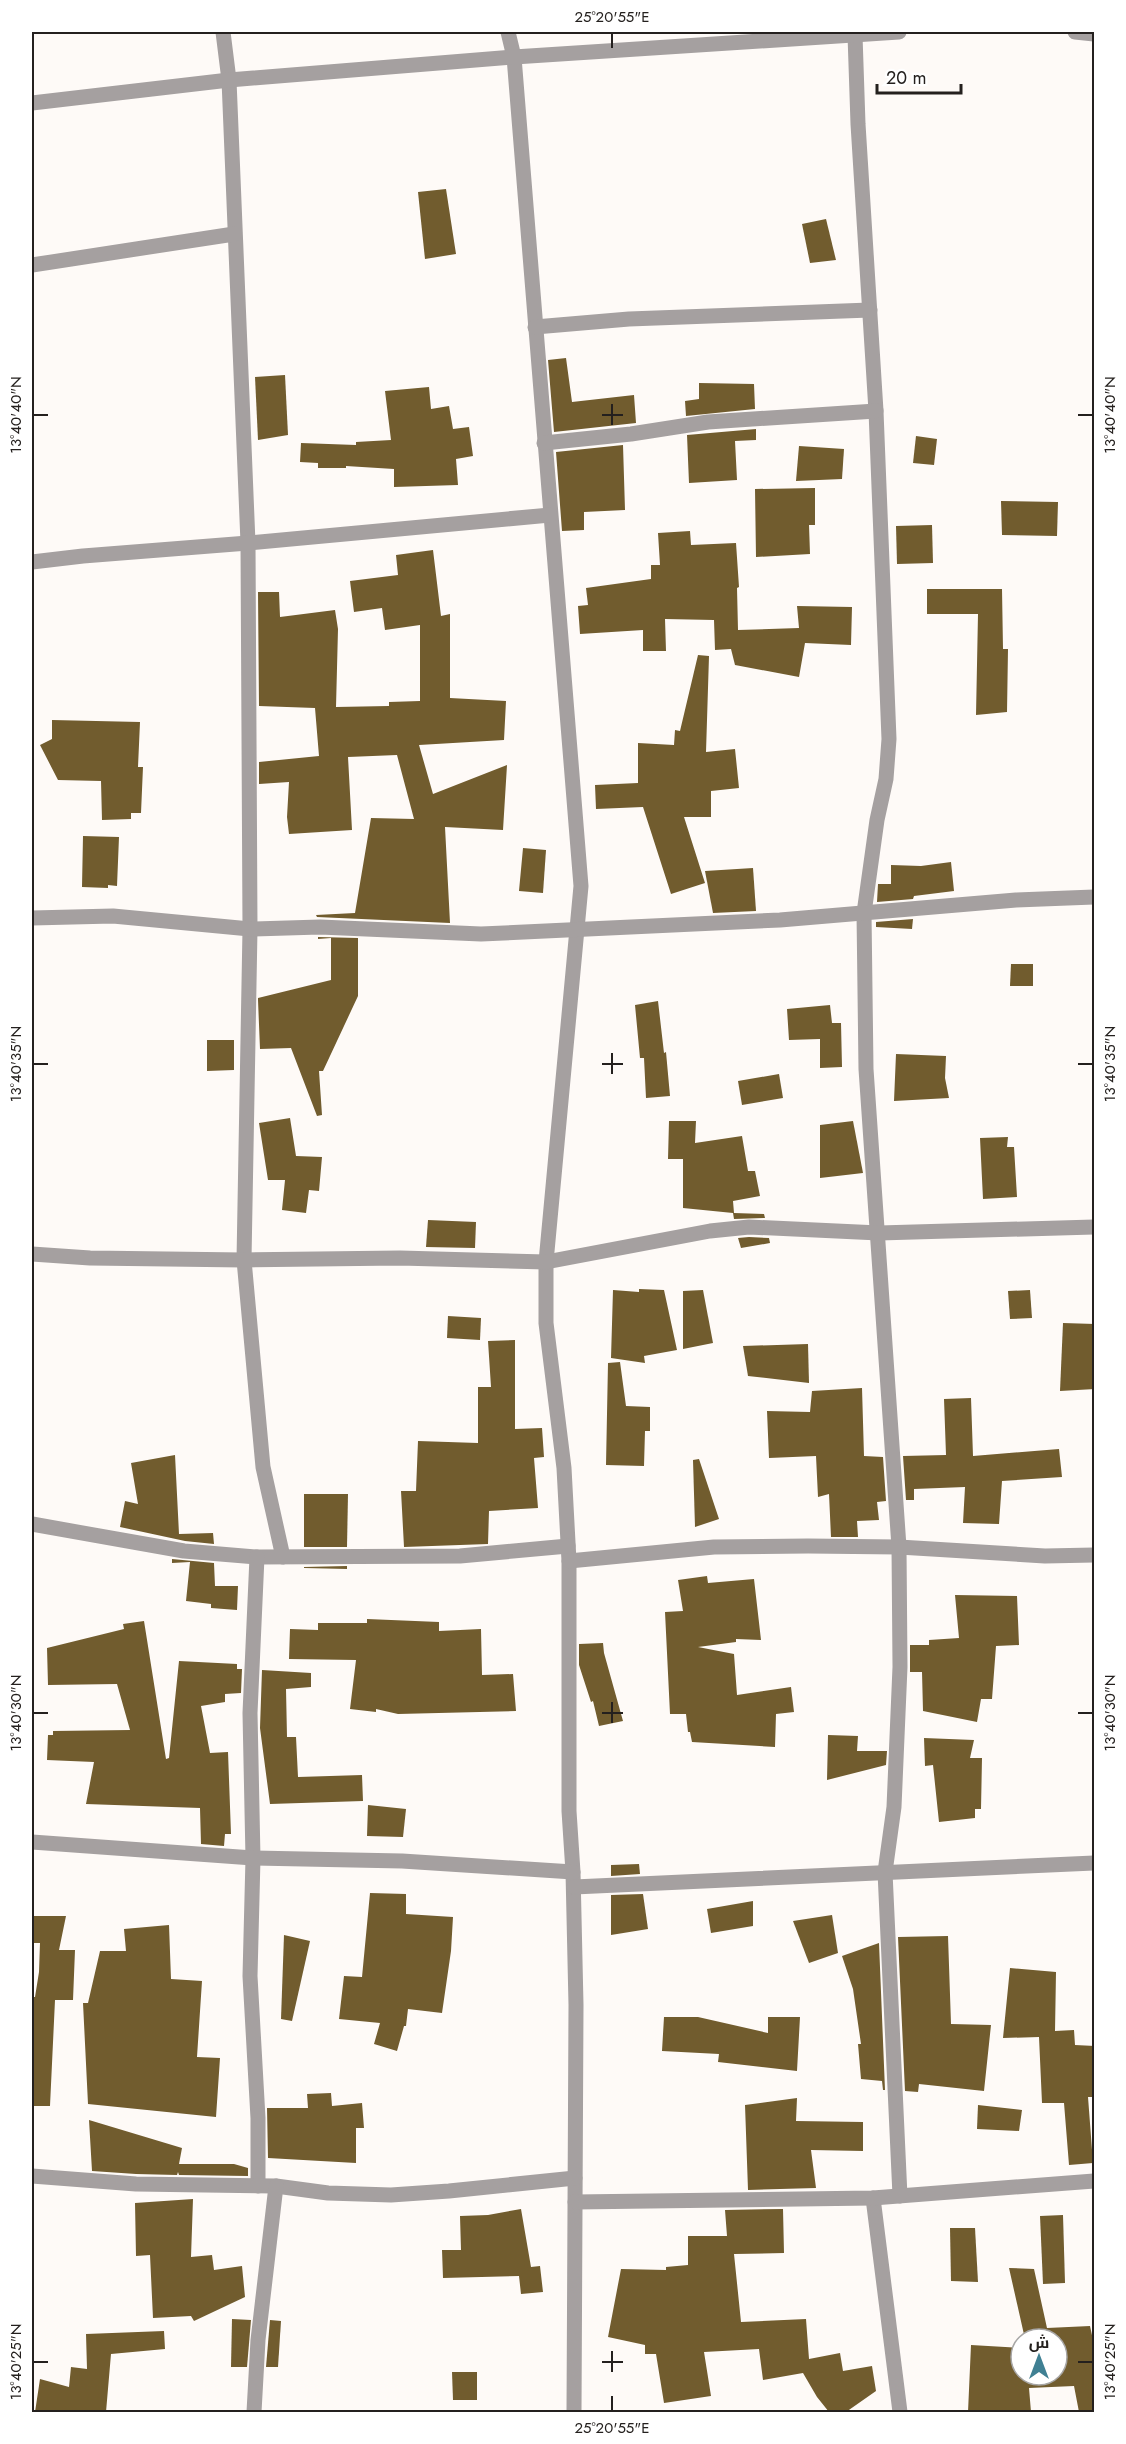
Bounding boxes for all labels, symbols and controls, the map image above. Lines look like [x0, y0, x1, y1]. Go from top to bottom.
text: 25°20'55"E [574, 6, 650, 28]
scale bar [877, 57, 961, 95]
text: 20 m [886, 65, 926, 91]
text: 13°40'40"N [5, 376, 27, 454]
text: 13°40'40"N [1099, 376, 1121, 454]
text: 13°40'35"N [5, 1026, 27, 1102]
text: 13°40'35"N [1099, 1026, 1121, 1102]
text: 13°40'30"N [5, 1675, 27, 1751]
text: 13°40'30"N [1099, 1675, 1121, 1751]
text: 13°40'25"N [5, 2324, 27, 2400]
text: 13°40'25"N [1099, 2324, 1121, 2400]
north arrow [1009, 2327, 1069, 2387]
text: ش [1029, 2331, 1049, 2354]
text: 25°20'55"E [574, 2417, 650, 2439]

